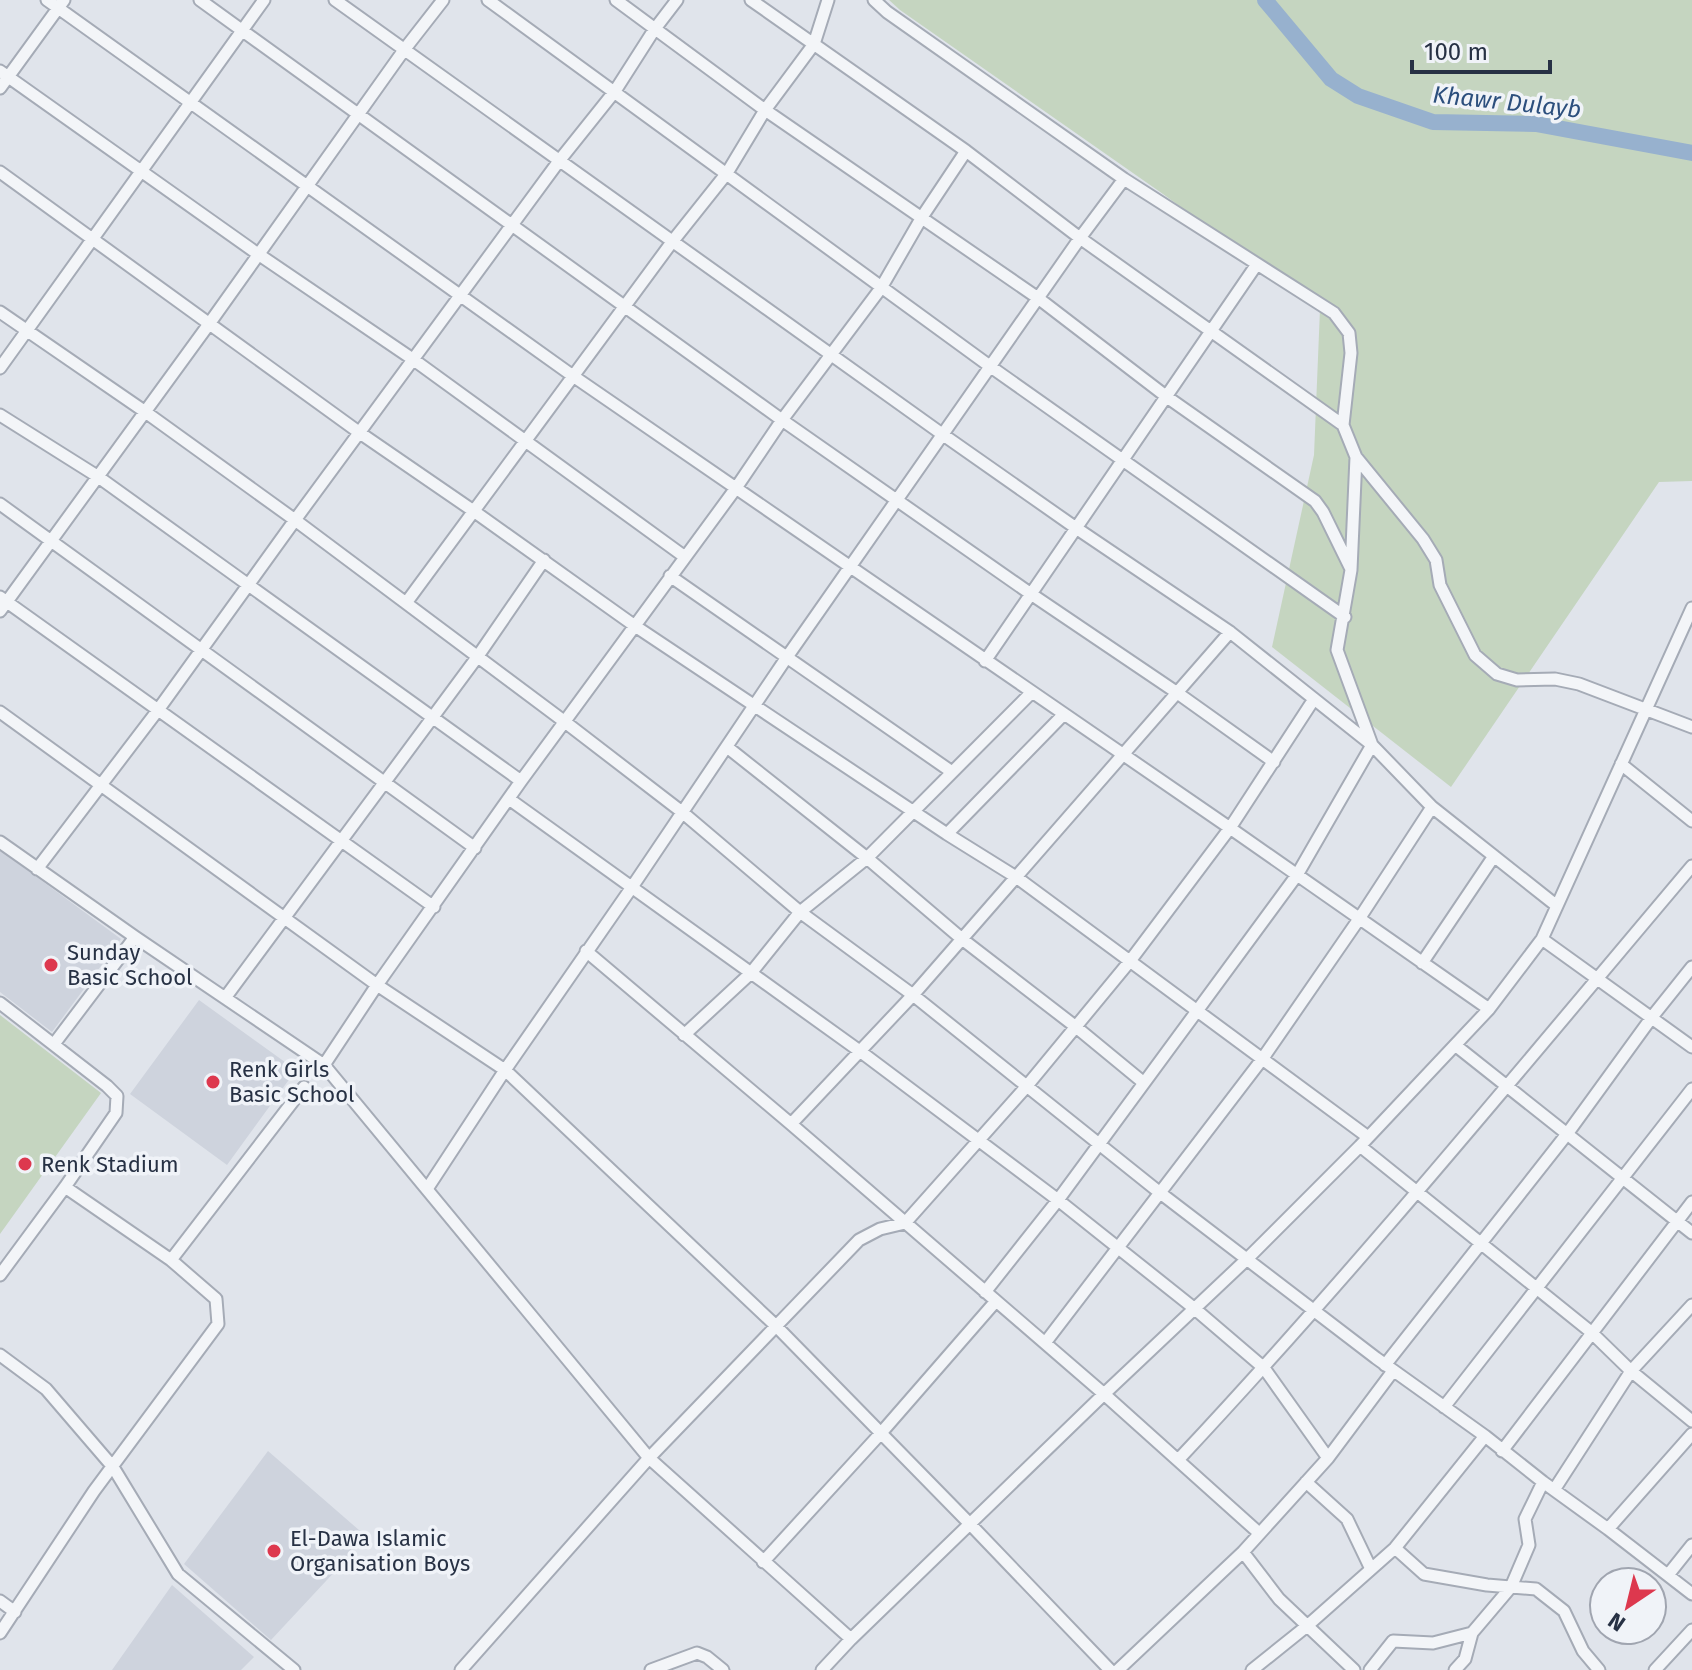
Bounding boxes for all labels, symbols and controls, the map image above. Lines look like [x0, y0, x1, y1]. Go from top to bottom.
scale bar [1412, 24, 1550, 74]
text: 100 m [1424, 38, 1488, 66]
water label: Khawr Dulayb [1431, 80, 1583, 124]
place label: Sunday Basic School [67, 939, 193, 991]
marker: Sunday Basic School [42, 956, 60, 974]
place label: Renk Girls Basic School [229, 1056, 355, 1108]
marker: Renk Girls Basic School [204, 1073, 222, 1091]
place label: Renk Stadium [41, 1151, 179, 1178]
marker: Renk Stadium [16, 1155, 34, 1173]
place label: El-Dawa Islamic Organisation Boys [290, 1525, 470, 1577]
marker: El-Dawa Islamic Organisation Boys [265, 1542, 283, 1560]
north arrow [1588, 1566, 1668, 1646]
text: N [1603, 1607, 1631, 1637]

